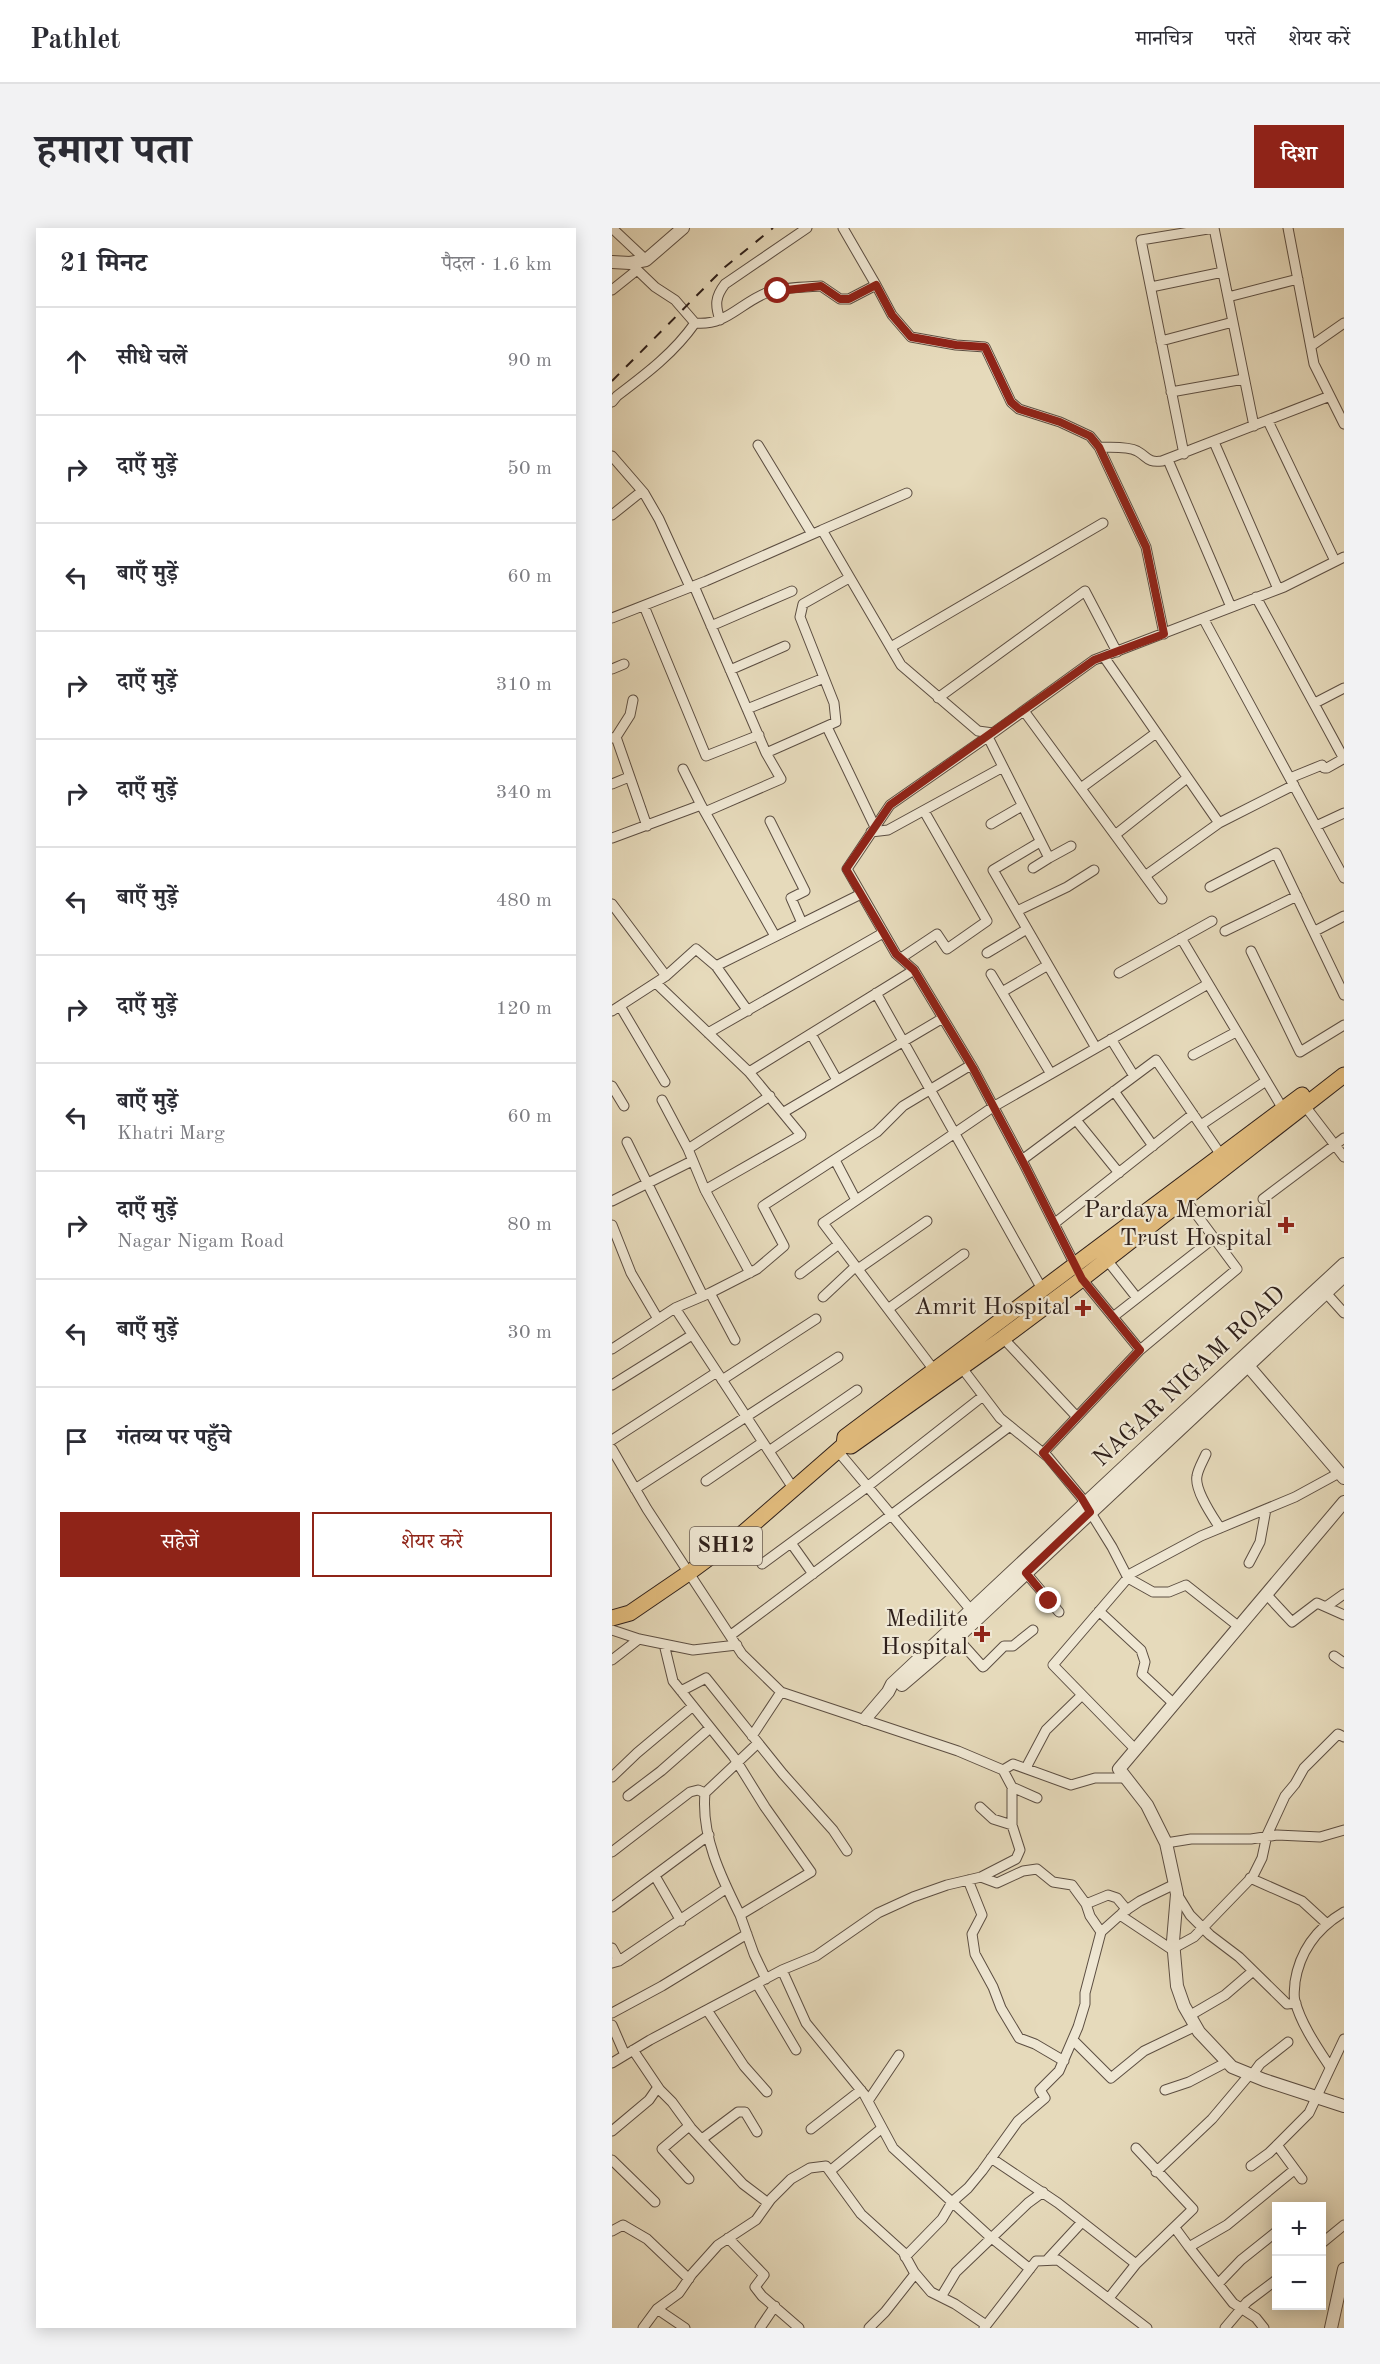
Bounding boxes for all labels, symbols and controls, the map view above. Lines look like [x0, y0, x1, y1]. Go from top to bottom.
text: Pathlet [30, 27, 121, 55]
text: मानचित्र [1136, 29, 1192, 50]
text: परतें [1225, 29, 1255, 50]
text: शेयर करें [1288, 29, 1350, 50]
button: दिशा [1254, 125, 1344, 188]
text: हमारा पता [36, 131, 191, 173]
text: 21 मिनट [60, 251, 147, 277]
text: पैदल · 1.6 km [442, 255, 552, 275]
route start [764, 277, 790, 303]
icon: ahead [60, 345, 93, 378]
text: सीधे चलें [117, 347, 187, 369]
text: 90 m [507, 351, 552, 371]
icon: right [60, 453, 93, 486]
text: दाएँ मुड़ें [117, 455, 177, 477]
text: 50 m [507, 459, 552, 479]
icon: left [60, 561, 93, 594]
text: बाएँ मुड़ें [117, 563, 178, 585]
text: 60 m [507, 567, 552, 587]
icon: right [60, 669, 93, 702]
text: दाएँ मुड़ें [117, 671, 177, 693]
text: 310 m [496, 675, 552, 695]
icon: right [60, 777, 93, 810]
text: दाएँ मुड़ें [117, 779, 177, 801]
text: 340 m [496, 783, 552, 803]
icon: left [60, 885, 93, 918]
text: बाएँ मुड़ें [117, 887, 178, 909]
text: 480 m [496, 891, 552, 911]
icon: right [60, 993, 93, 1026]
text: दाएँ मुड़ें [117, 995, 177, 1017]
text: 120 m [496, 999, 552, 1019]
text: बाएँ मुड़ें [117, 1091, 178, 1113]
icon: left [60, 1101, 93, 1134]
text: 60 m [507, 1107, 552, 1127]
text: Khatri Marg [117, 1124, 225, 1144]
text: दाएँ मुड़ें [117, 1199, 177, 1221]
place label: Pardaya Memorial Trust Hospital [1084, 1199, 1272, 1251]
icon: right [60, 1209, 93, 1242]
text: 80 m [507, 1215, 552, 1235]
marker: Pardaya Memorial Trust Hospital [1277, 1216, 1295, 1234]
text: Nagar Nigam Road [117, 1232, 284, 1252]
street label: NAGAR NIGAM ROAD [1089, 1282, 1291, 1472]
place label: Amrit Hospital [914, 1296, 1070, 1320]
marker: Amrit Hospital [1074, 1299, 1092, 1317]
icon: left [60, 1317, 93, 1350]
text: बाएँ मुड़ें [117, 1319, 178, 1341]
text: 30 m [507, 1323, 552, 1343]
icon: arrive [60, 1425, 93, 1458]
text: गंतव्य पर पहुँचे [117, 1427, 231, 1449]
button: सहेजें [60, 1512, 300, 1577]
button: शेयर करें [312, 1512, 552, 1577]
road number: SH12 [690, 1527, 762, 1565]
route end [1035, 1587, 1061, 1613]
place label: Medilite Hospital [881, 1608, 968, 1660]
marker: Medilite Hospital [973, 1625, 991, 1643]
map controls [1272, 2202, 1326, 2310]
button: + [1272, 2202, 1326, 2256]
button: − [1272, 2256, 1326, 2310]

